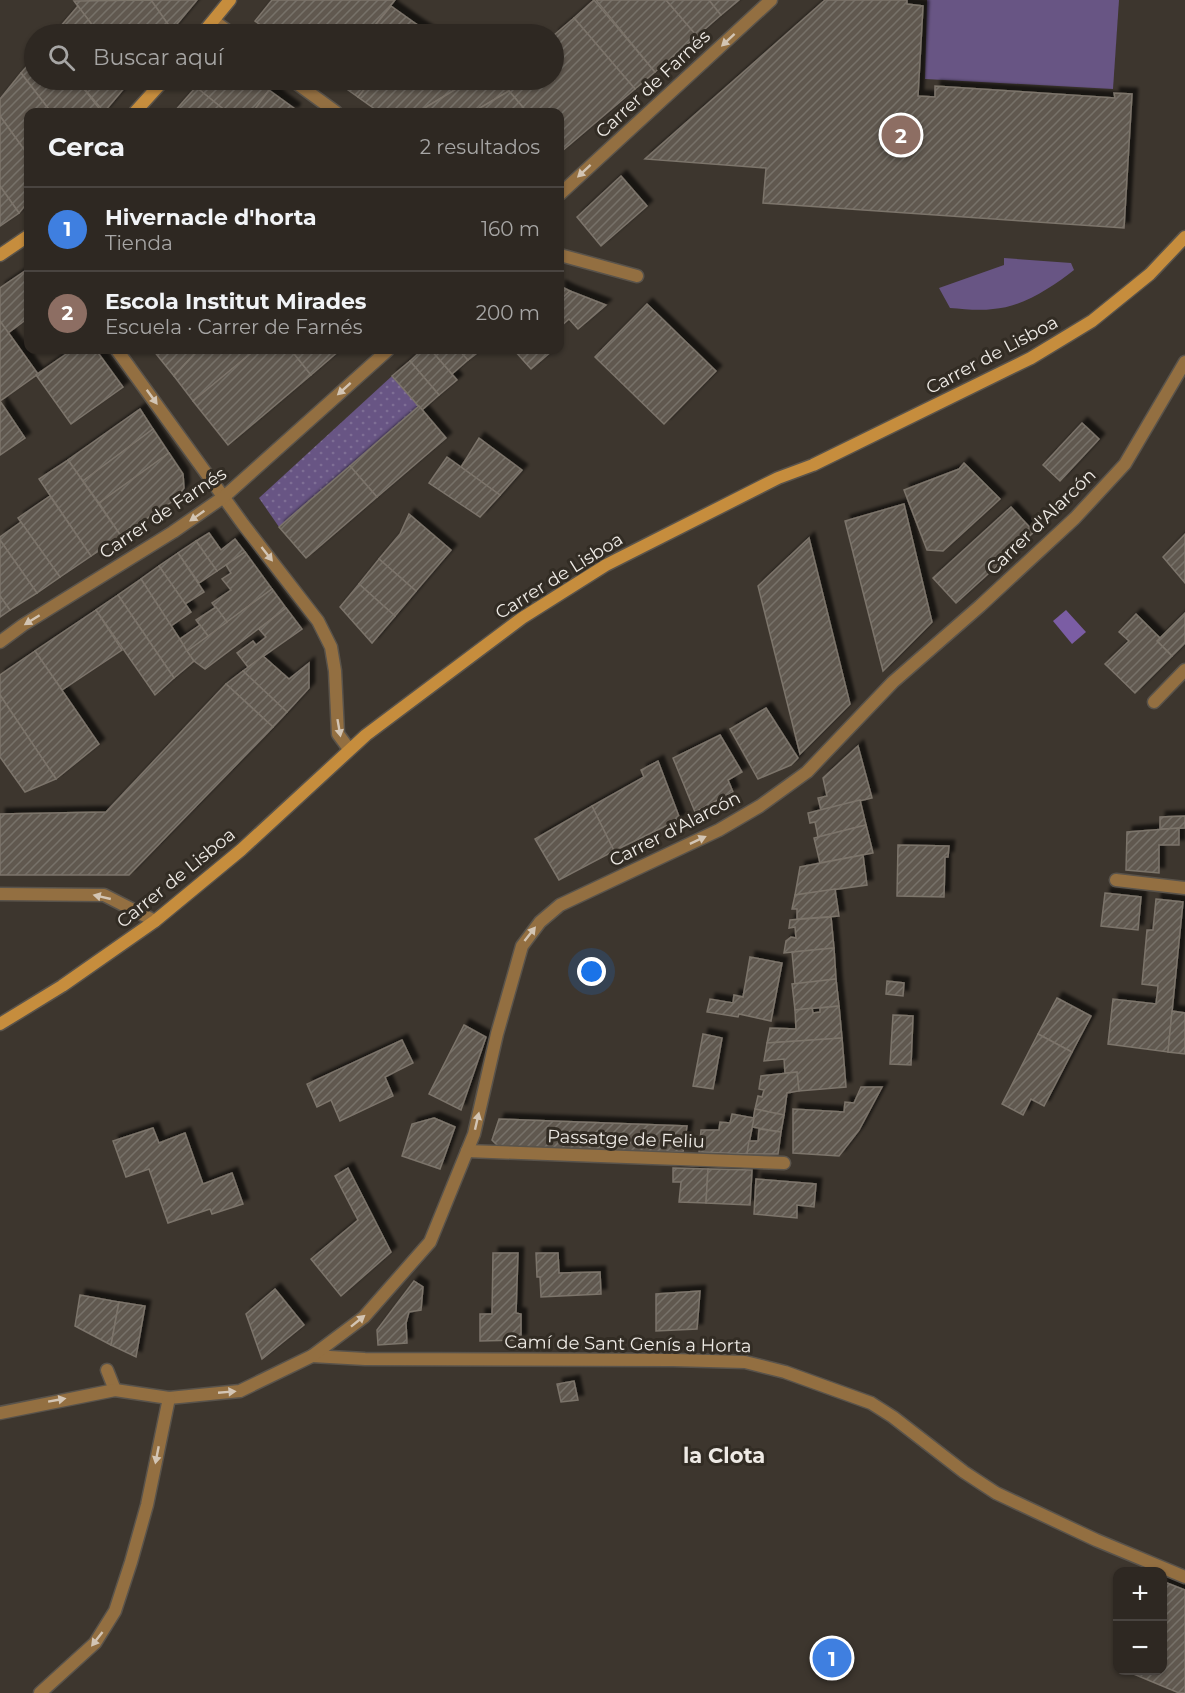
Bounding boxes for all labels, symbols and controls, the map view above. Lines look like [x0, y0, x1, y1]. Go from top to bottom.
search box [24, 24, 564, 90]
street label: Carrer de Farnés [591, 25, 715, 143]
one-way arrow [721, 32, 735, 46]
icon: search [45, 41, 78, 74]
text: Buscar aquí [93, 44, 224, 71]
pin: 2 [882, 112, 920, 158]
text: Cerca [48, 131, 125, 163]
text: 2 resultados [420, 135, 540, 159]
one-way arrow [577, 164, 592, 178]
text: Hivernacle d'horta [105, 204, 317, 231]
text: 1 [64, 217, 71, 241]
text: 160 m [481, 217, 540, 241]
text: Tienda [105, 231, 173, 255]
text: Escola Institut Mirades [105, 288, 367, 315]
text: 2 [62, 301, 73, 325]
text: 200 m [476, 301, 540, 325]
street label: Carrer de Lisboa [922, 311, 1062, 399]
text: Escuela · Carrer de Farnés [105, 315, 362, 339]
one-way arrow [337, 382, 352, 396]
one-way arrow [145, 389, 157, 404]
street label: Carrer de Farnés [95, 462, 231, 564]
street label: Carrer d'Alarcón [982, 464, 1100, 580]
one-way arrow [189, 510, 205, 522]
street label: Carrer de Lisboa [491, 528, 627, 624]
one-way arrow [260, 546, 273, 562]
one-way arrow [24, 614, 40, 625]
one-way arrow [335, 719, 344, 738]
street label: Carrer d'Alarcón [606, 787, 744, 871]
street label: Carrer de Lisboa [112, 823, 240, 933]
one-way arrow [690, 835, 707, 844]
one-way arrow [92, 892, 111, 901]
one-way arrow [524, 927, 536, 942]
your location [577, 957, 606, 986]
one-way arrow [473, 1112, 483, 1130]
street label: Passatge de Feliu [547, 1125, 705, 1153]
one-way arrow [350, 1314, 366, 1327]
street label: Camí de Sant Genís a Horta [504, 1331, 752, 1357]
one-way arrow [218, 1387, 237, 1397]
one-way arrow [48, 1395, 67, 1404]
district label: la Clota [683, 1443, 765, 1468]
one-way arrow [152, 1446, 161, 1465]
map controls [1113, 1567, 1167, 1675]
button: + [1113, 1567, 1167, 1621]
button: − [1113, 1621, 1167, 1675]
one-way arrow [91, 1631, 104, 1647]
pin: 1 [812, 1636, 852, 1680]

